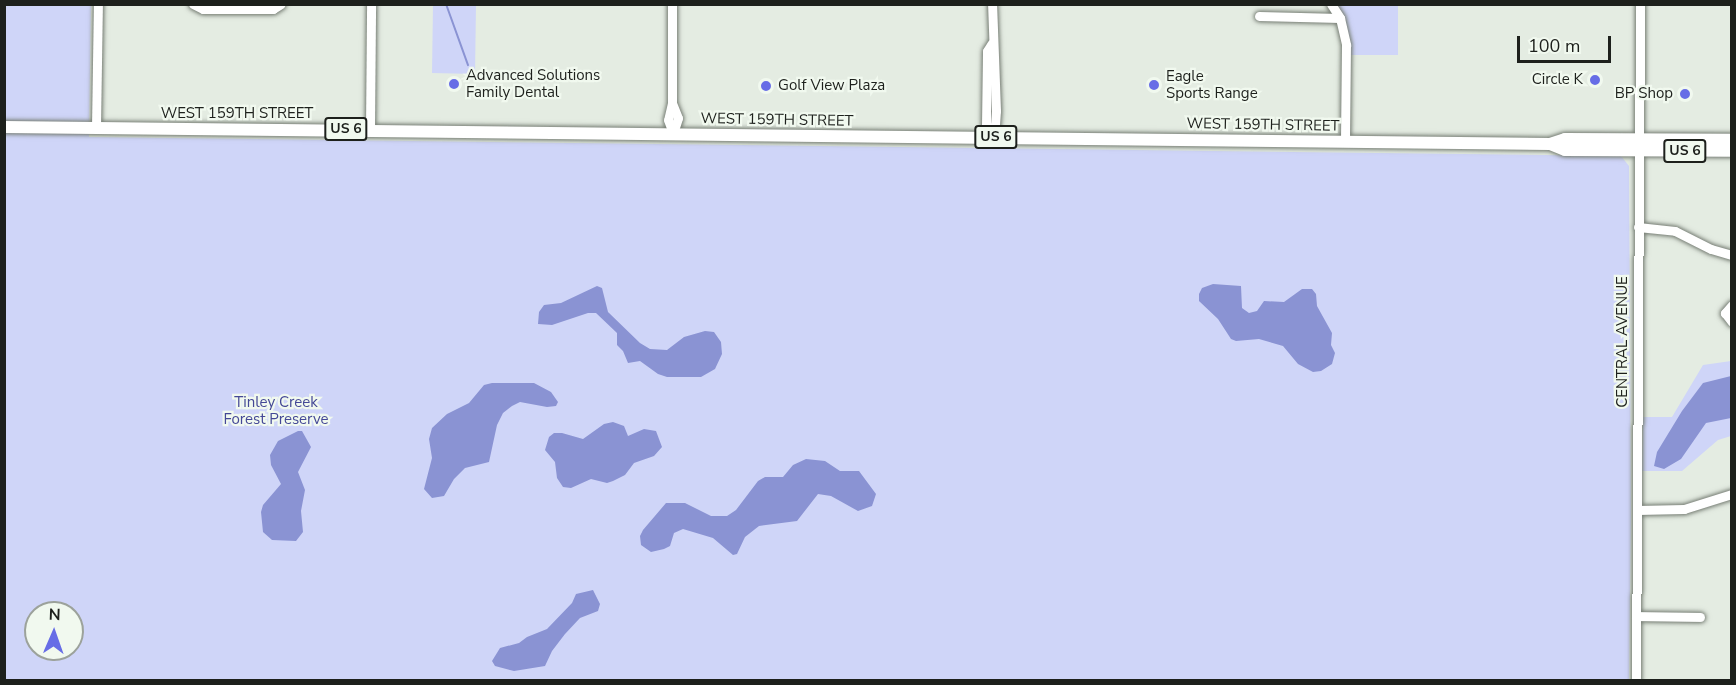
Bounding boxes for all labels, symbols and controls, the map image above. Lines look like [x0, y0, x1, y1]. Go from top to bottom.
scale bar [1520, 24, 1614, 62]
text: 100 m [1528, 34, 1580, 58]
place label: Advanced Solutions Family Dental [466, 66, 600, 101]
place label: Eagle Sports Range [1166, 67, 1258, 102]
place label: Circle K [1532, 71, 1583, 89]
marker: Circle K [1588, 73, 1602, 87]
marker: Advanced Solutions Family Dental [447, 77, 461, 91]
place label: Golf View Plaza [778, 77, 885, 95]
marker: Eagle Sports Range [1147, 78, 1161, 92]
marker: Golf View Plaza [759, 79, 773, 93]
place label: BP Shop [1615, 85, 1673, 103]
marker: BP Shop [1678, 87, 1692, 101]
street label: WEST 159TH STREET [161, 105, 313, 123]
street label: WEST 159TH STREET [701, 110, 853, 130]
street label: WEST 159TH STREET [1187, 115, 1339, 135]
road number: US 6 [324, 118, 368, 140]
road number: US 6 [974, 126, 1018, 148]
road number: US 6 [1662, 140, 1708, 162]
street label: CENTRAL AVENUE [1614, 276, 1632, 408]
park label: Tinley Creek Forest Preserve [224, 393, 328, 428]
north arrow [24, 601, 84, 661]
text: N [48, 604, 61, 626]

